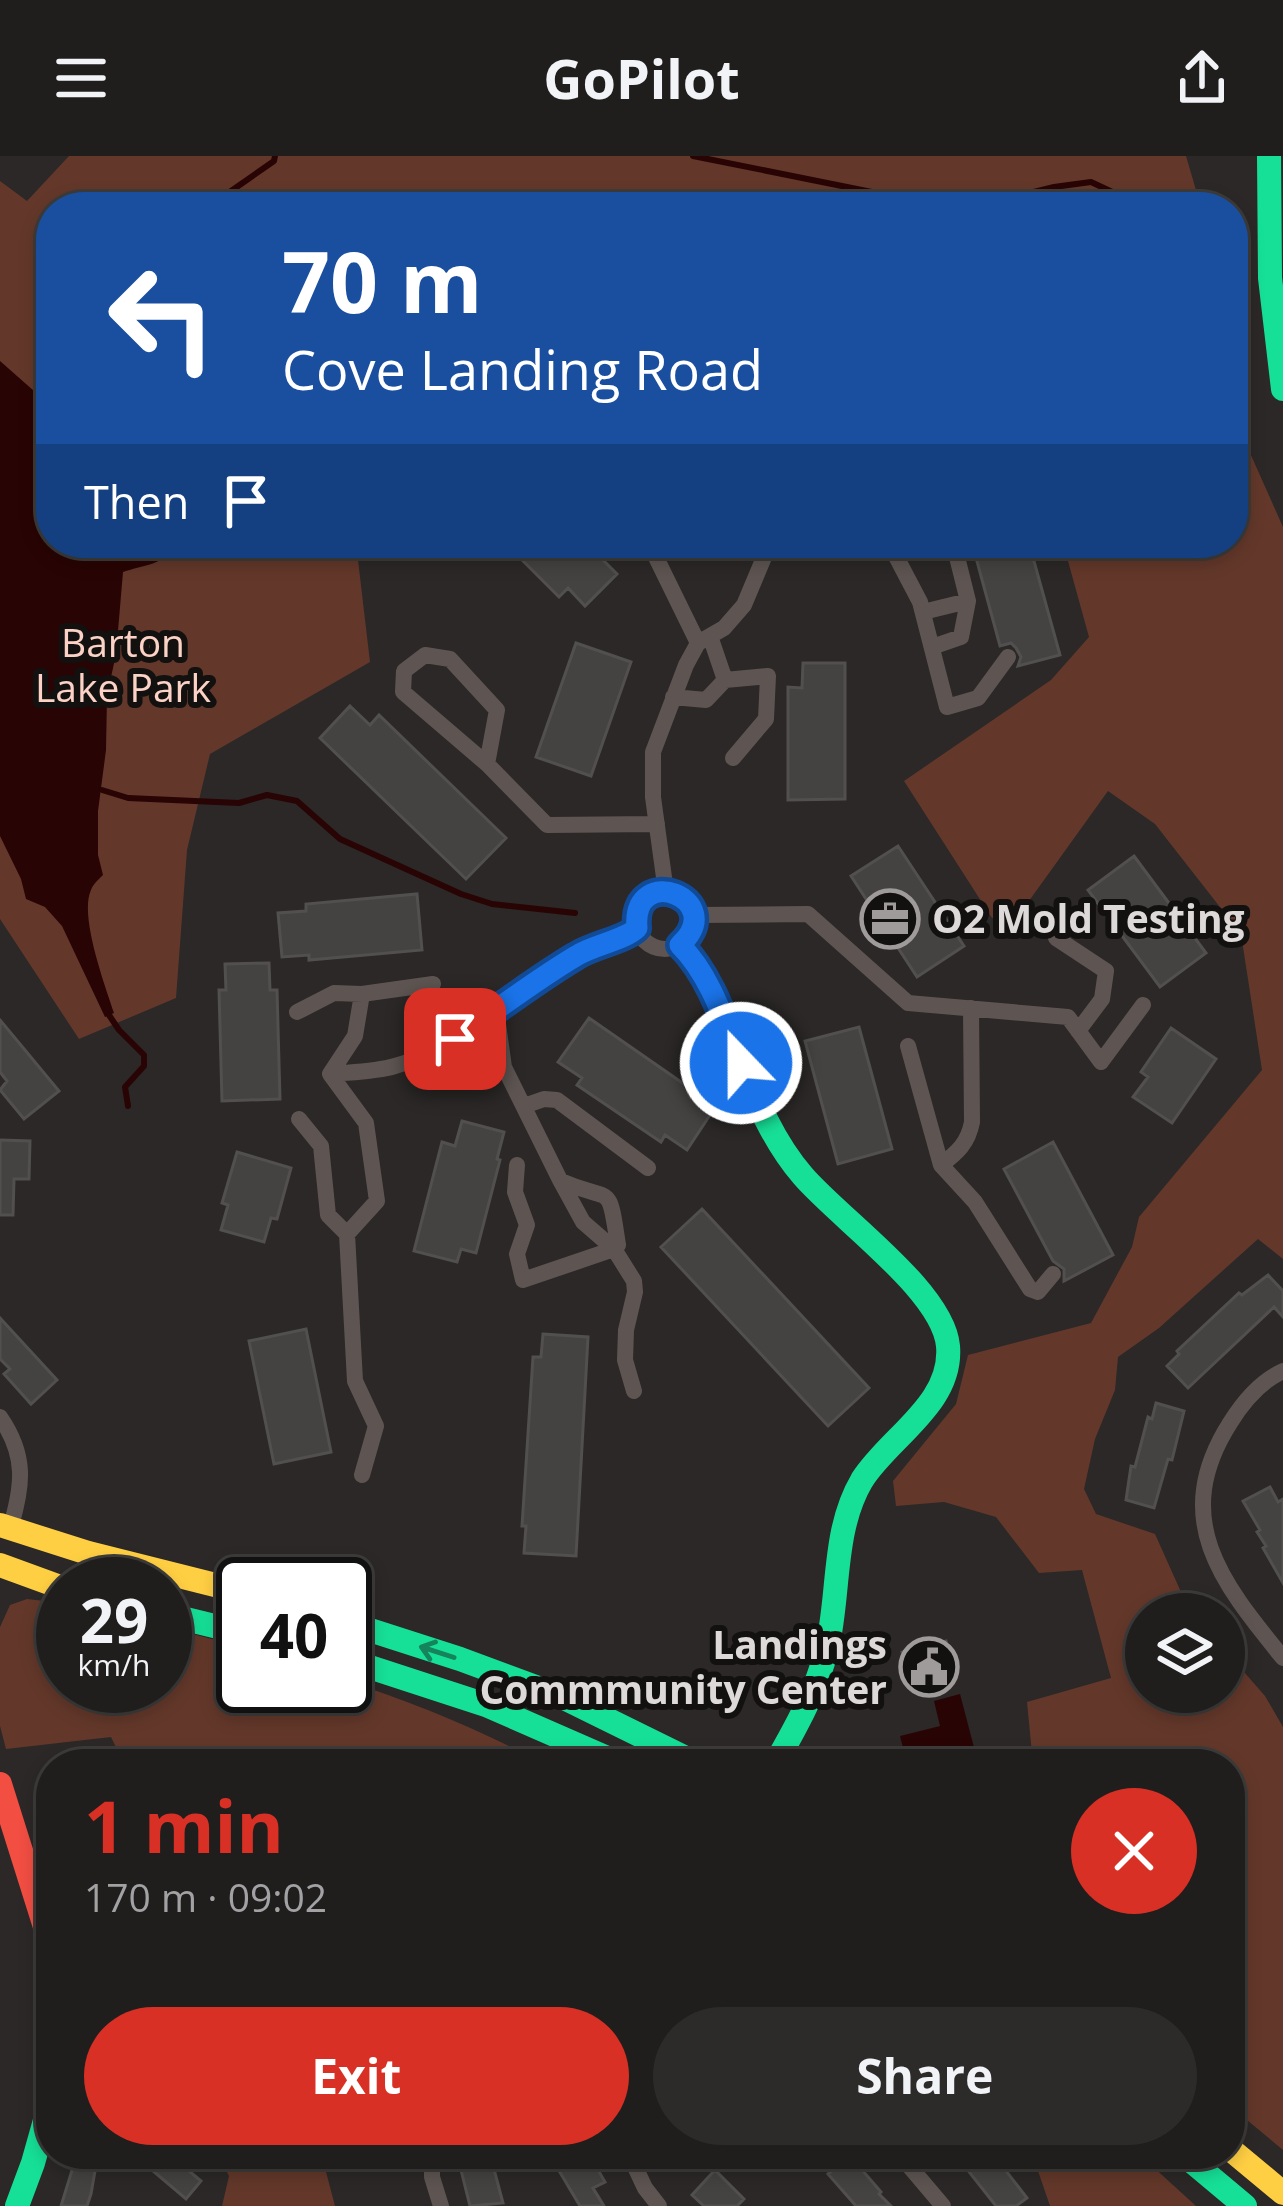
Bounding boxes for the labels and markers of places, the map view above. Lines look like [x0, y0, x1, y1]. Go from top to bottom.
office icon: O2 Mold Testing [859, 888, 921, 950]
place label: O2 Mold Testing [932, 891, 1245, 944]
pin [404, 988, 506, 1090]
place label: Landings Commmunity Center [479, 1617, 887, 1715]
public building icon: Landings Commmunity Center [898, 1636, 960, 1698]

